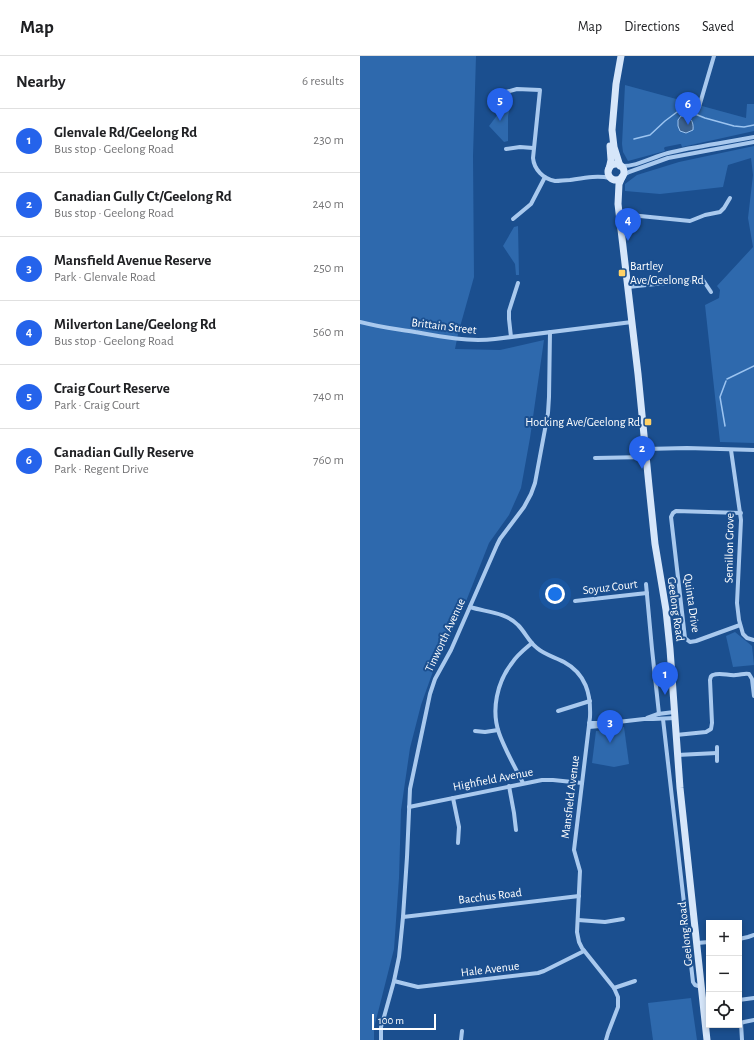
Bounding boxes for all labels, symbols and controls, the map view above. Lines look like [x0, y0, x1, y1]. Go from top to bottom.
text: Map [20, 18, 54, 37]
text: Map [578, 20, 602, 34]
text: Directions [624, 20, 680, 34]
text: Saved [702, 20, 734, 34]
text: Nearby [16, 73, 66, 90]
text: 6 results [302, 75, 344, 88]
pin: 5 [487, 88, 513, 121]
pin: 6 [675, 92, 701, 125]
text: Glenvale Rd/Geelong Rd [54, 125, 197, 140]
text: 1 [27, 134, 31, 147]
text: 230 m [313, 134, 344, 147]
text: Bus stop · Geelong Road [54, 143, 174, 156]
text: Canadian Gully Ct/Geelong Rd [54, 189, 232, 204]
text: 2 [26, 198, 32, 211]
text: 240 m [312, 198, 344, 211]
text: Bus stop · Geelong Road [54, 207, 174, 220]
pin: 4 [615, 208, 641, 241]
text: Mansfield Avenue Reserve [54, 253, 211, 268]
place label: Bartley Ave/Geelong Rd [630, 260, 704, 286]
text: 3 [26, 262, 32, 275]
text: 250 m [313, 262, 344, 275]
marker: Bartley Ave/Geelong Rd [617, 268, 627, 278]
text: Park · Glenvale Road [54, 271, 156, 284]
street label: Brittain Street [411, 316, 477, 336]
text: Milverton Lane/Geelong Rd [54, 317, 216, 332]
text: 4 [26, 326, 32, 339]
text: 560 m [313, 326, 344, 339]
text: Bus stop · Geelong Road [54, 335, 174, 348]
text: Craig Court Reserve [54, 381, 170, 396]
text: 5 [26, 390, 32, 403]
text: 740 m [313, 390, 344, 403]
text: Park · Craig Court [54, 399, 140, 412]
place label: Hocking Ave/Geelong Rd [525, 416, 640, 428]
marker: Hocking Ave/Geelong Rd [643, 417, 653, 427]
pin: 2 [629, 436, 655, 469]
text: Canadian Gully Reserve [54, 445, 194, 460]
text: 6 [26, 454, 32, 467]
text: 760 m [313, 454, 344, 467]
text: Park · Regent Drive [54, 463, 149, 476]
street label: Semillon Grove [722, 513, 736, 583]
street label: Quinta Drive [681, 573, 702, 633]
street label: Geelong Road [666, 576, 686, 642]
street label: Soyuz Court [582, 578, 638, 597]
your location [545, 584, 565, 604]
street label: Tinworth Avenue [423, 597, 467, 673]
pin: 1 [652, 662, 678, 695]
pin: 3 [597, 710, 623, 743]
street label: Mansfield Avenue [559, 755, 581, 839]
street label: Highfield Avenue [452, 765, 534, 793]
street label: Bacchus Road [458, 886, 522, 906]
street label: Geelong Road [676, 901, 694, 967]
map controls [706, 920, 742, 1028]
button: + [706, 920, 742, 956]
button: − [706, 956, 742, 992]
street label: Hale Avenue [460, 959, 520, 979]
button: locate [706, 992, 742, 1028]
scale bar [372, 1012, 436, 1031]
text: 100 m [378, 1015, 404, 1026]

